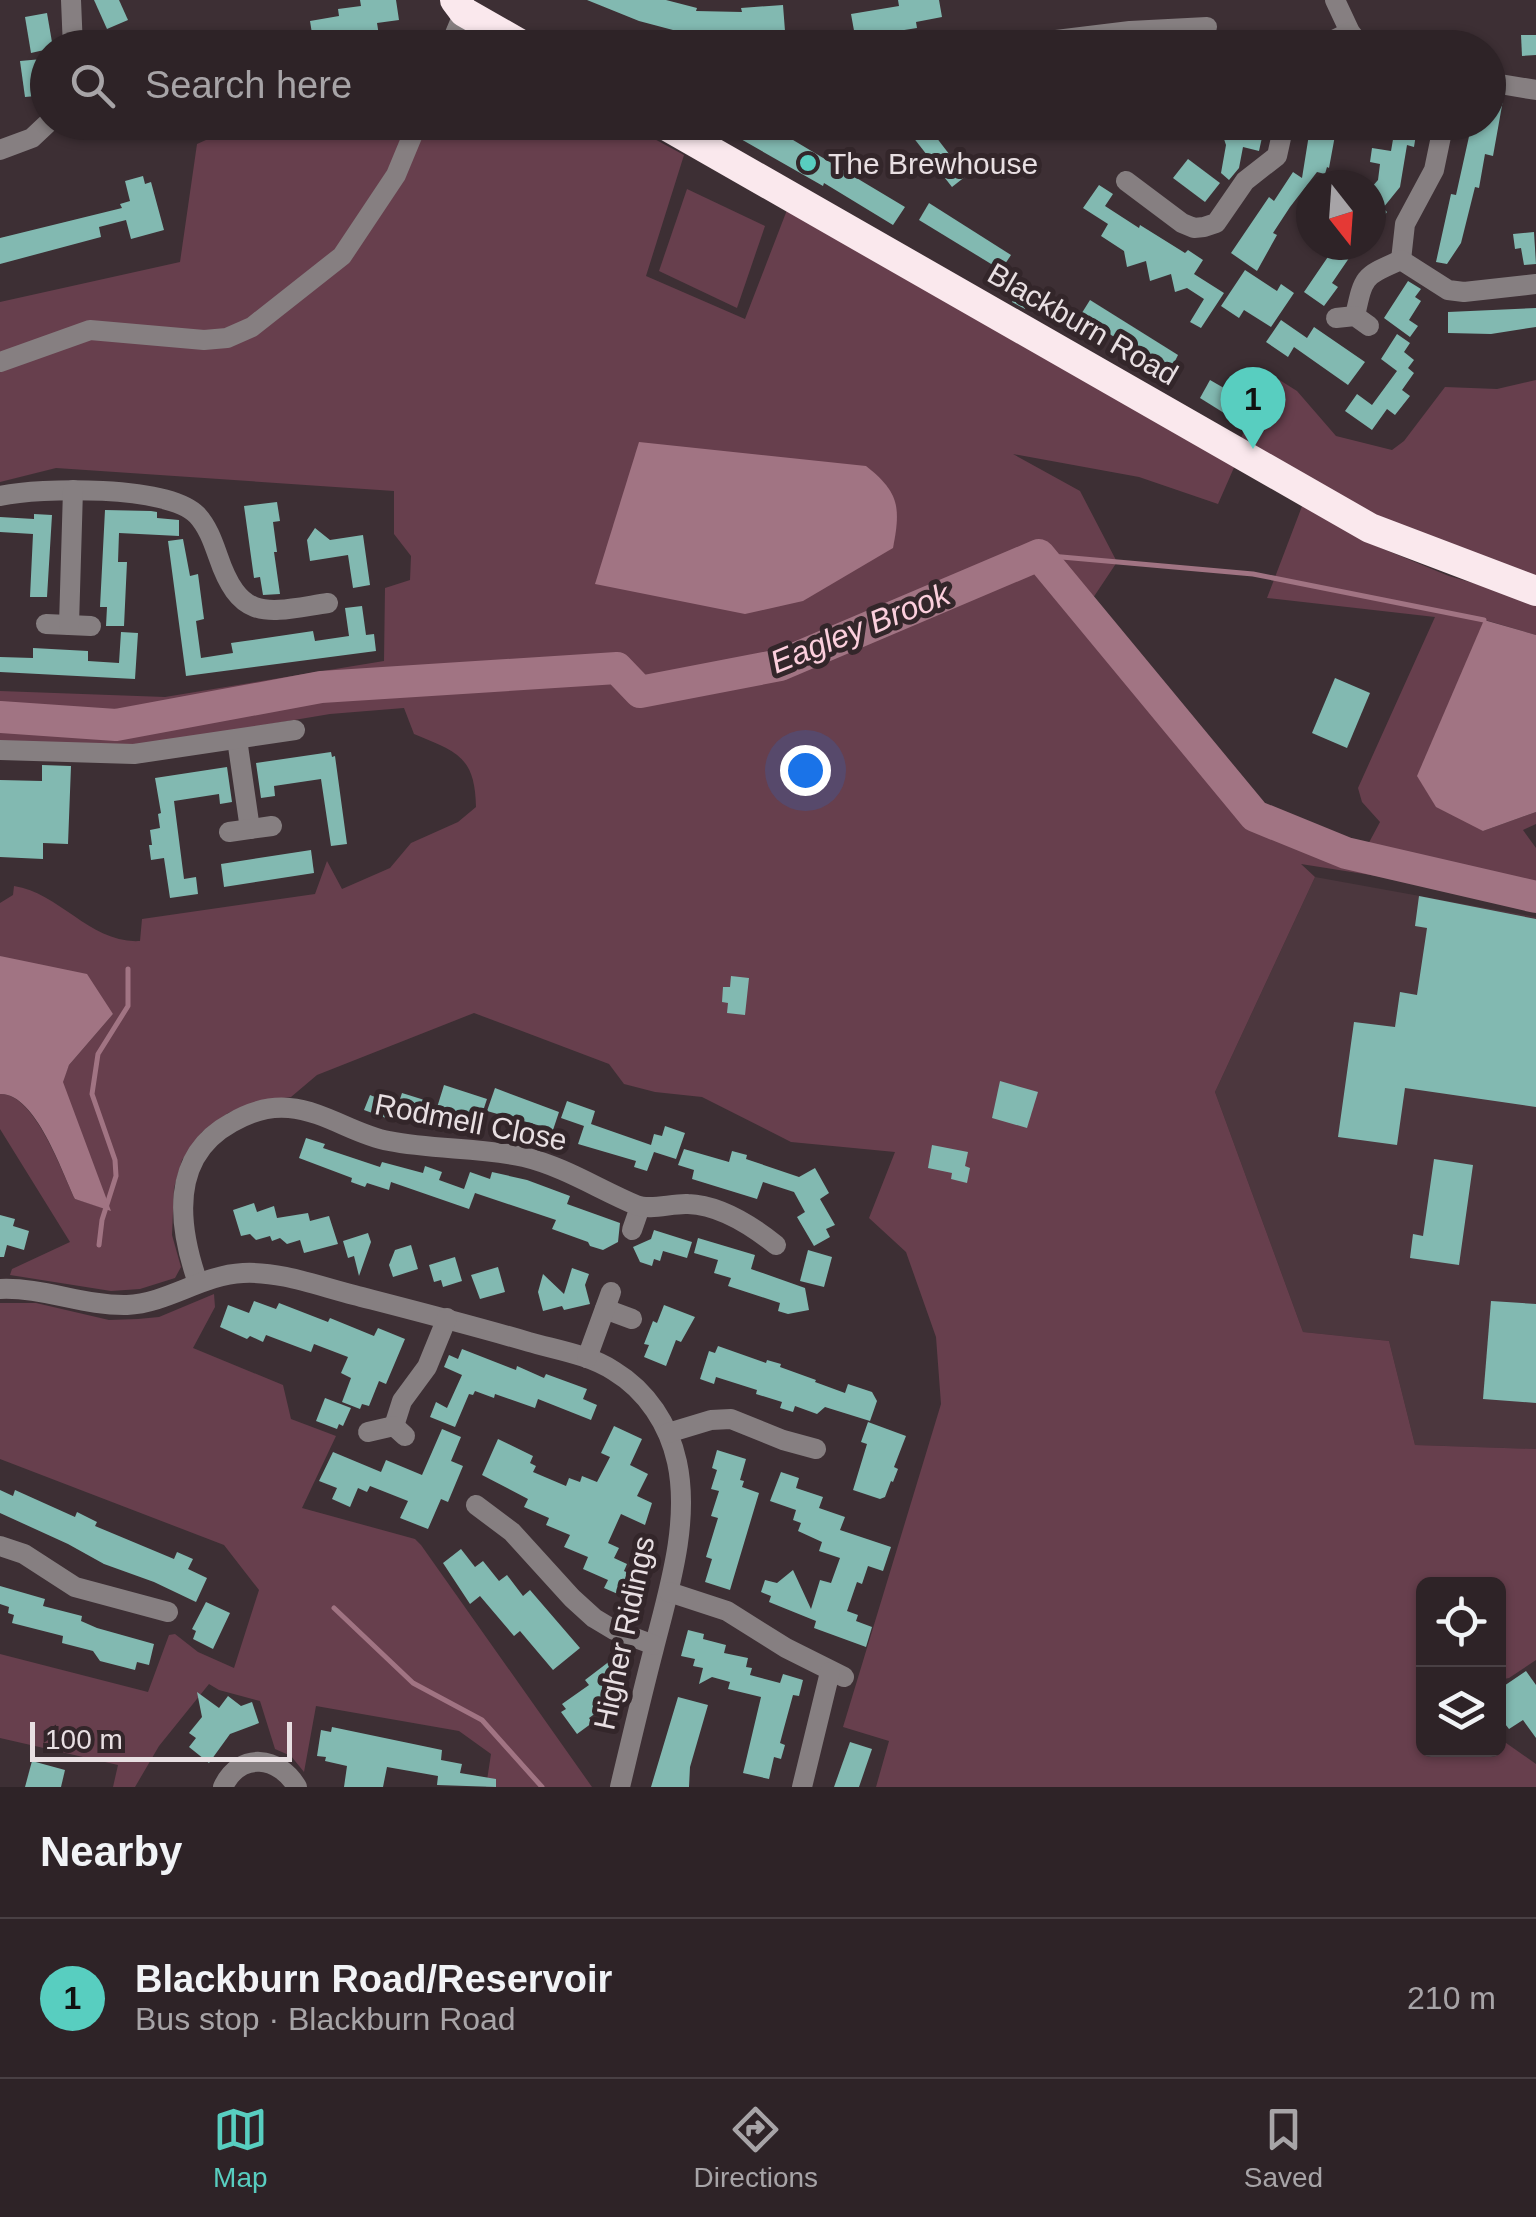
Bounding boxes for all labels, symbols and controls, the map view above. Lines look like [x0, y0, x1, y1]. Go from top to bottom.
search box [30, 30, 1506, 140]
icon: search [65, 58, 120, 113]
text: Search here [145, 64, 352, 106]
place label: The Brewhouse [828, 147, 1038, 180]
marker: The Brewhouse [797, 152, 819, 174]
north arrow [1296, 170, 1386, 260]
street label: Blackburn Road [982, 256, 1184, 392]
pin: 1 [1220, 366, 1286, 449]
water label: Eagley Brook [765, 575, 957, 680]
your location [780, 745, 831, 796]
street label: Rodmell Close [372, 1087, 570, 1157]
street label: Higher Ridings [587, 1533, 661, 1733]
map controls [1416, 1577, 1506, 1757]
button: locate [1416, 1577, 1506, 1667]
button: layers [1416, 1667, 1506, 1757]
scale bar [30, 1717, 292, 1762]
text: 100 m [45, 1724, 123, 1755]
text: Nearby [40, 1828, 182, 1875]
text: Blackburn Road/Reservoir [135, 1958, 612, 2000]
text: 1 [64, 1980, 81, 2016]
text: 210 m [1407, 1980, 1496, 2016]
text: Bus stop · Blackburn Road [135, 2001, 516, 2037]
tab: Map [213, 2102, 268, 2194]
tab: Directions [694, 2102, 818, 2194]
tab: Saved [1244, 2102, 1323, 2194]

